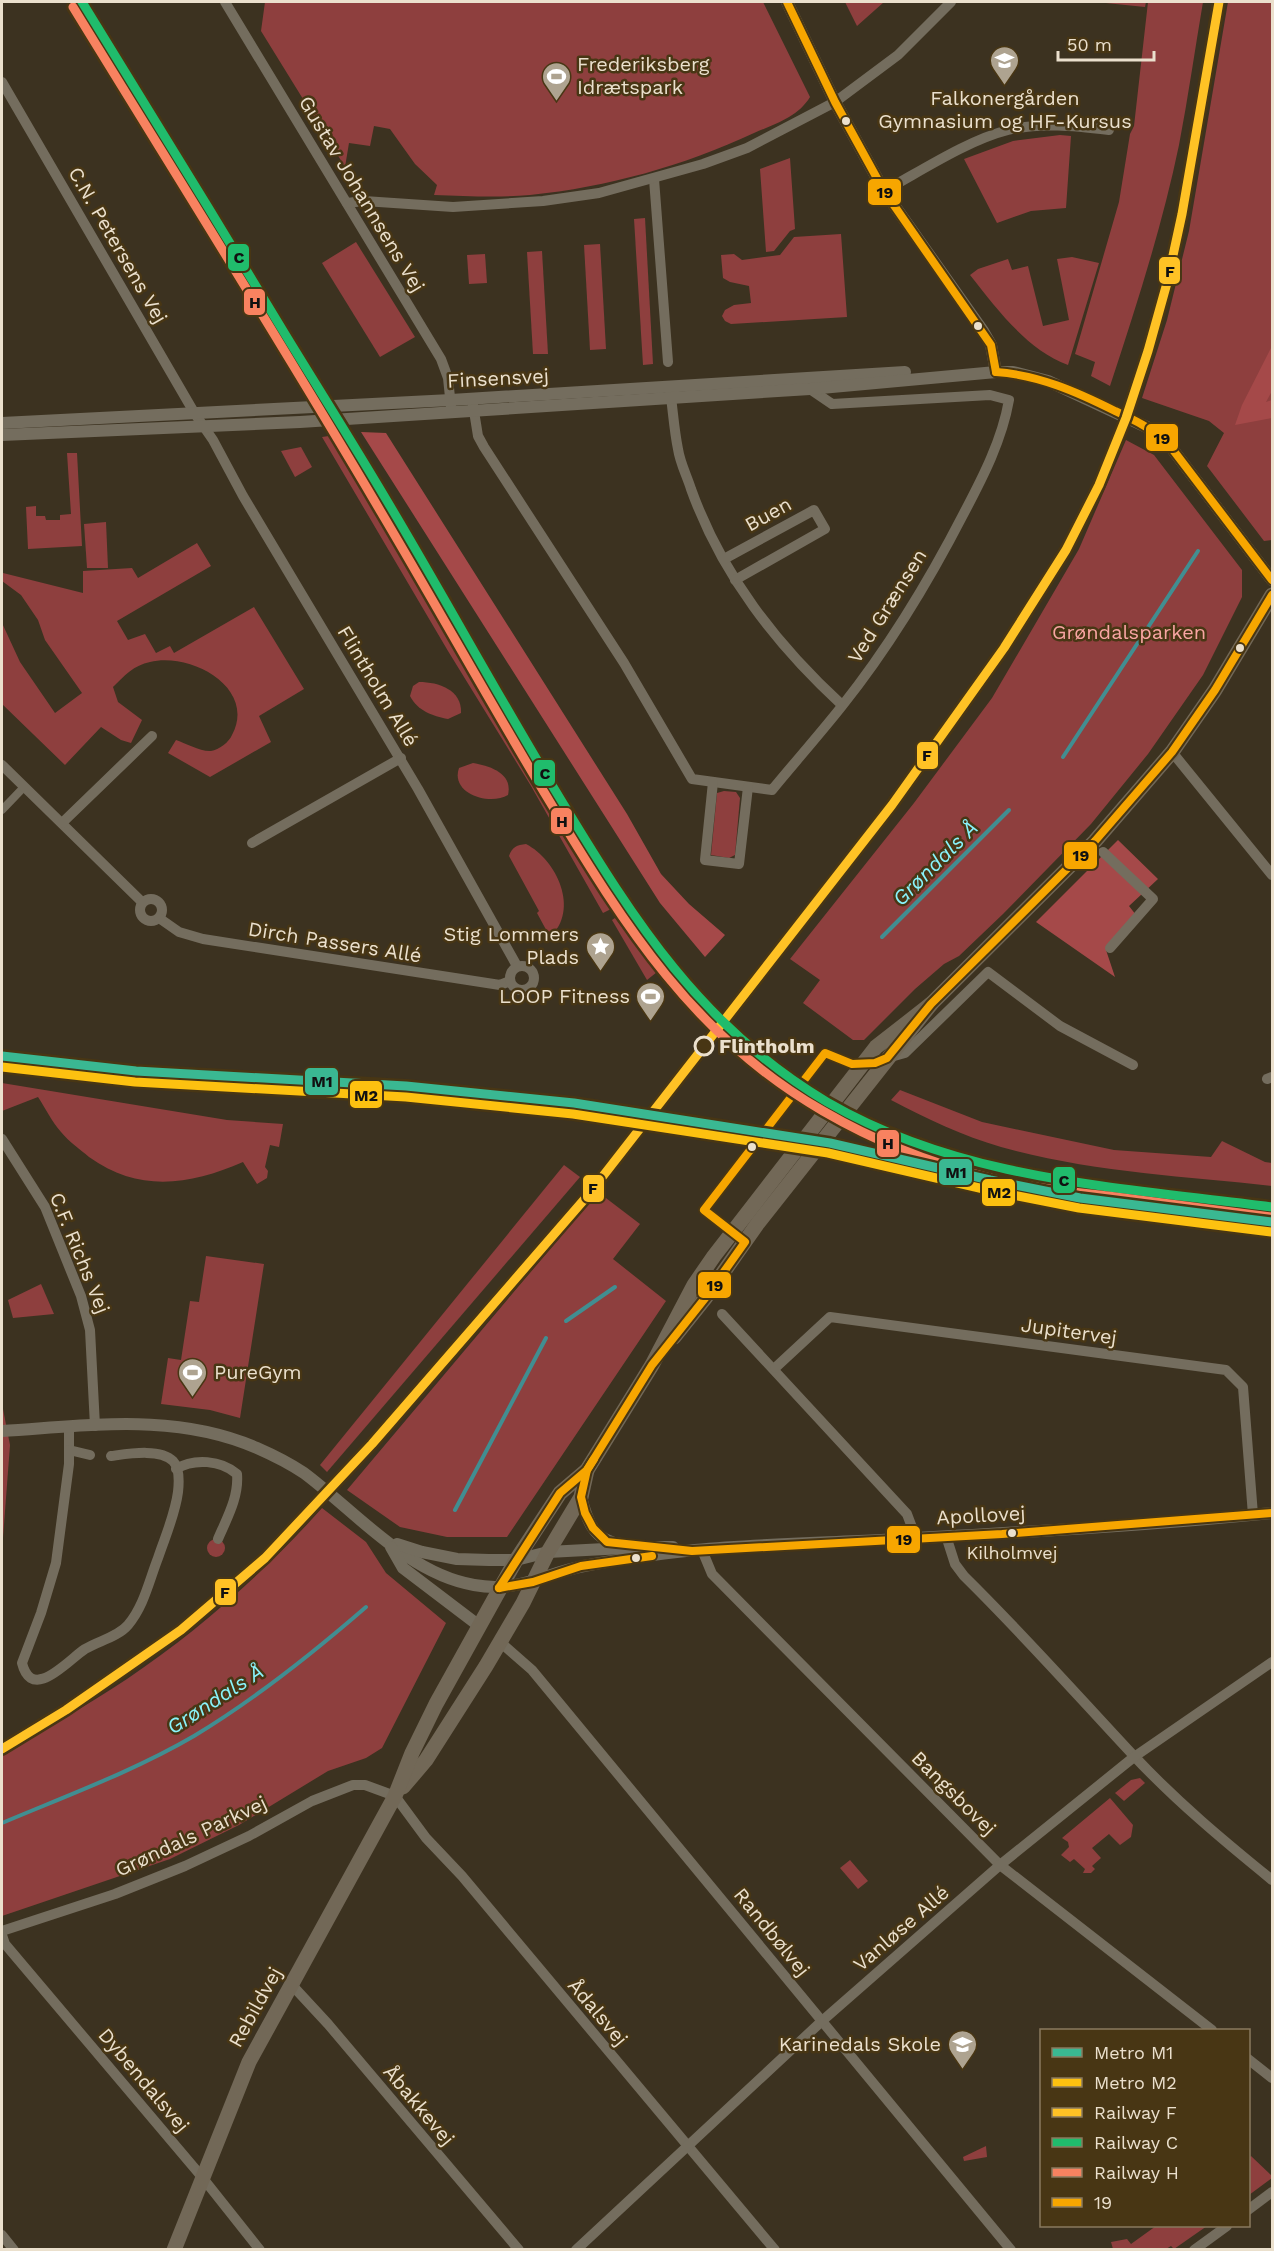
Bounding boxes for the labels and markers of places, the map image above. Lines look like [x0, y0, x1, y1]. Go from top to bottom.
school or university icon: Falkonergården Gymnasium og HF-Kursus [989, 44, 1021, 86]
place label: Frederiksberg Idrætspark [577, 52, 710, 99]
sports icon: Frederiksberg Idrætspark [540, 60, 572, 102]
place label: Falkonergården Gymnasium og HF-Kursus [878, 86, 1132, 133]
unlabelled marker [840, 115, 852, 127]
unlabelled marker [972, 320, 984, 332]
unlabelled marker [1234, 642, 1246, 654]
place label: Stig Lommers Plads [443, 922, 579, 969]
place icon: Stig Lommers Plads [584, 930, 616, 972]
sports icon: LOOP Fitness [635, 980, 667, 1022]
place label: LOOP Fitness [499, 984, 630, 1008]
place label: Flintholm [719, 1034, 815, 1058]
marker: Flintholm [694, 1036, 714, 1056]
unlabelled marker [746, 1141, 758, 1153]
sports icon: PureGym [177, 1356, 209, 1398]
place label: PureGym [214, 1360, 302, 1384]
marker: Kilholmvej [1006, 1527, 1018, 1539]
place label: Kilholmvej [966, 1542, 1058, 1563]
unlabelled marker [630, 1552, 642, 1564]
school or university icon: Karinedals Skole [946, 2028, 978, 2070]
place label: Karinedals Skole [779, 2032, 941, 2056]

